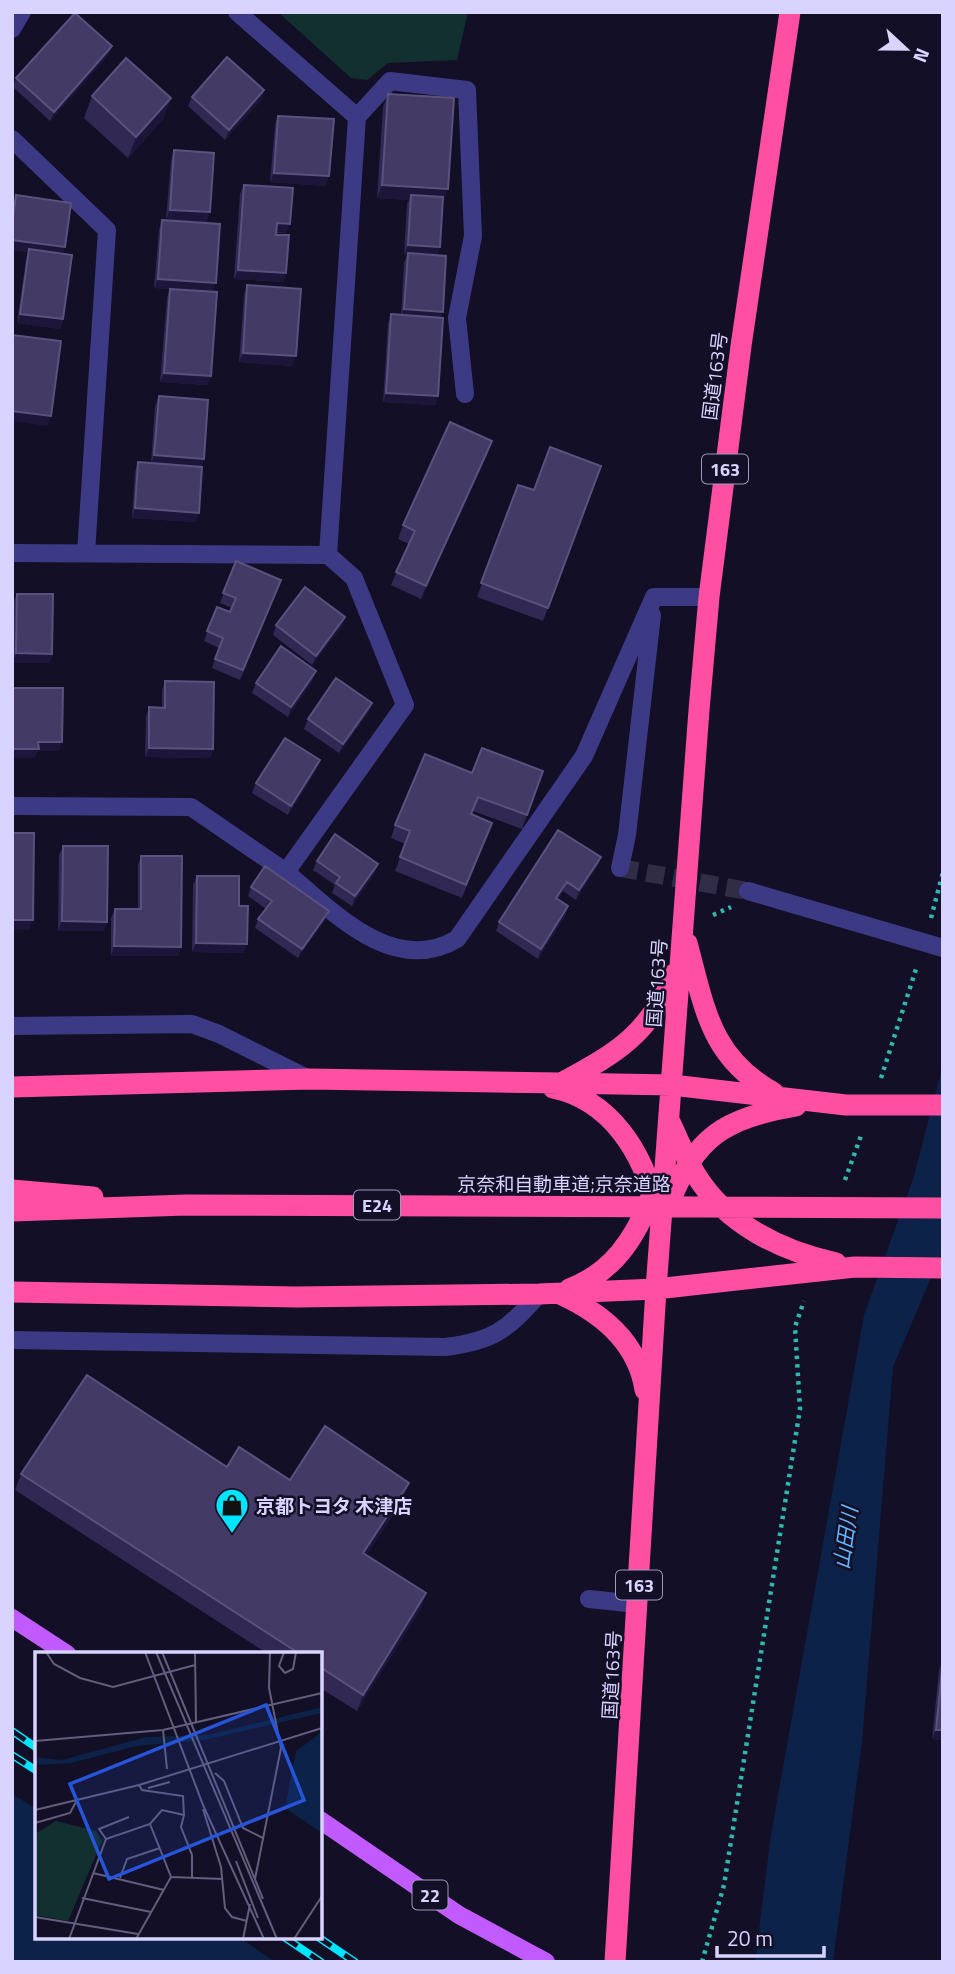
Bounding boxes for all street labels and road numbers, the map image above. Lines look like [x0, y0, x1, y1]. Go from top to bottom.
street label: 国道163号 [694, 330, 734, 422]
road number: 163 [702, 454, 748, 484]
street label: 国道163号 [638, 938, 674, 1028]
street label: 京奈和自動車道;京奈道路 [457, 1169, 671, 1198]
road number: E24 [354, 1190, 400, 1220]
road number: 163 [616, 1570, 662, 1600]
street label: 国道163号 [594, 1630, 628, 1720]
road number: 22 [412, 1881, 448, 1910]

